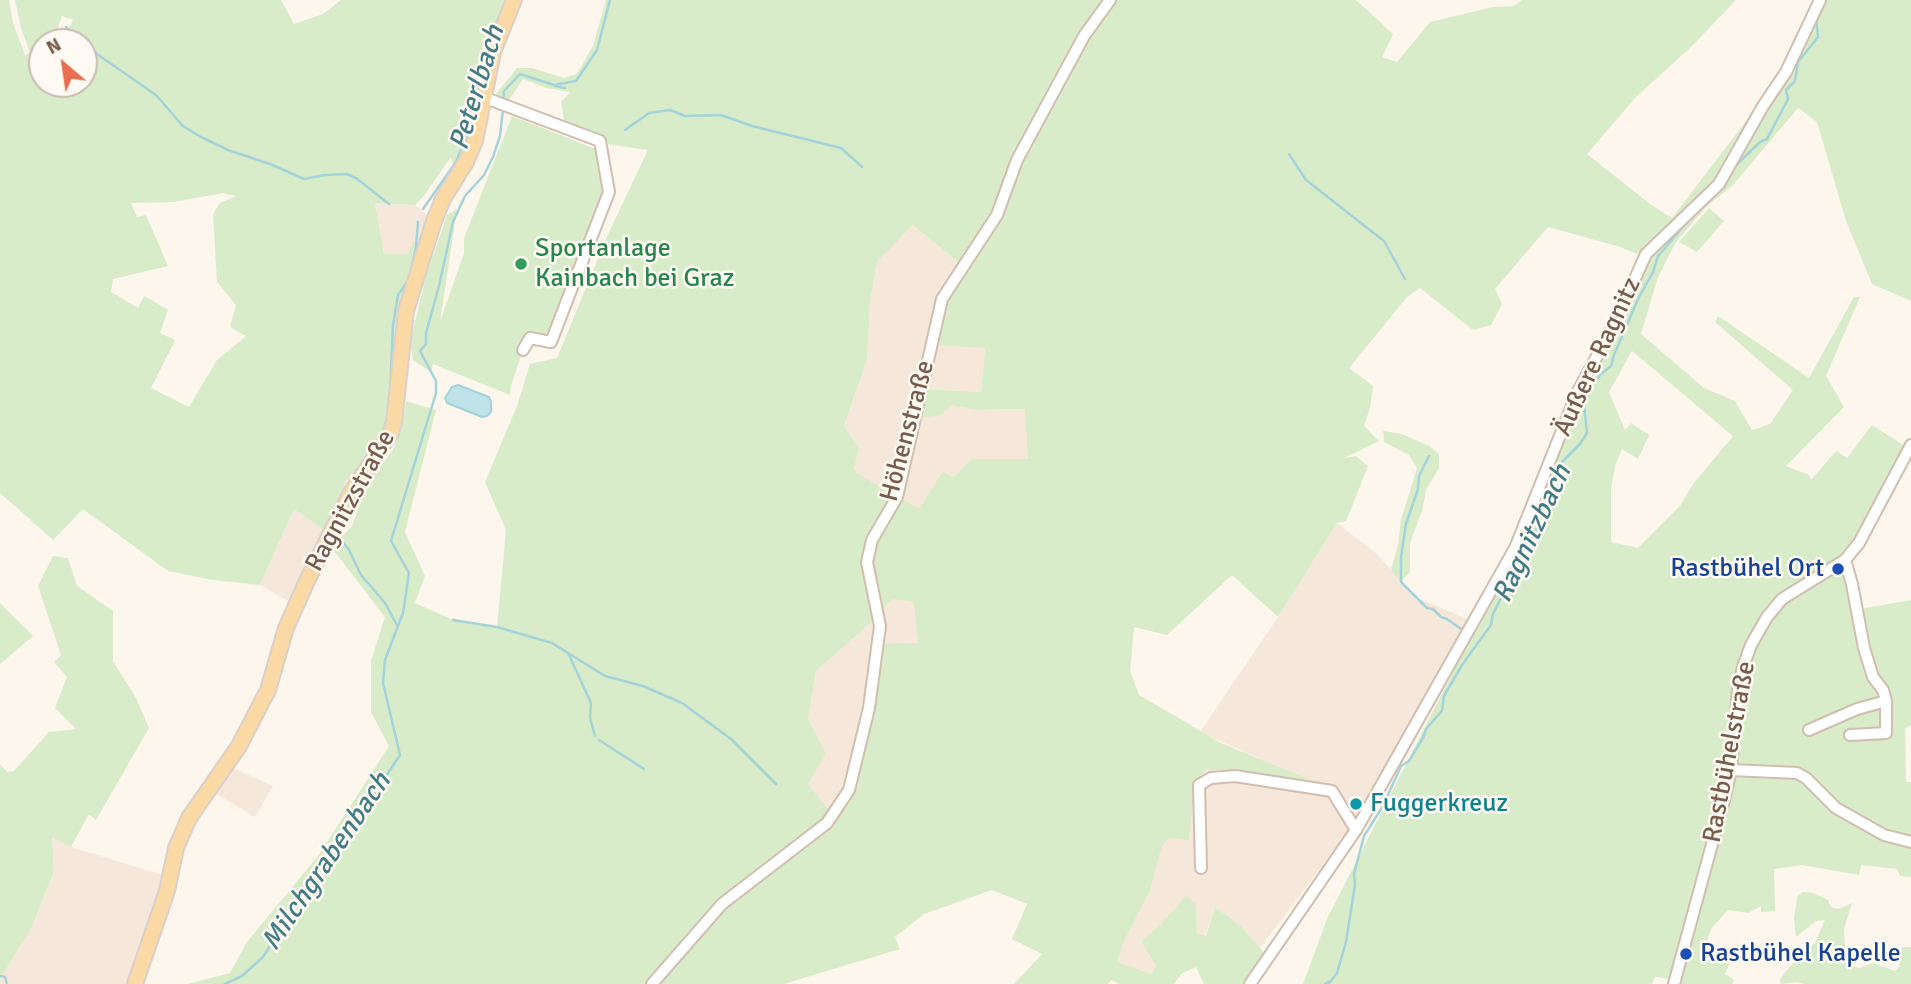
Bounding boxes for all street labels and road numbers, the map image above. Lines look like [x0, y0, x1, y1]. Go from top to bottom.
street label: Äußere Ragnitz [1548, 273, 1648, 441]
street label: Höhenstraße [874, 357, 942, 505]
street label: Ragnitzstraße [299, 425, 403, 577]
street label: Rastbühelstraße [1697, 659, 1763, 845]

